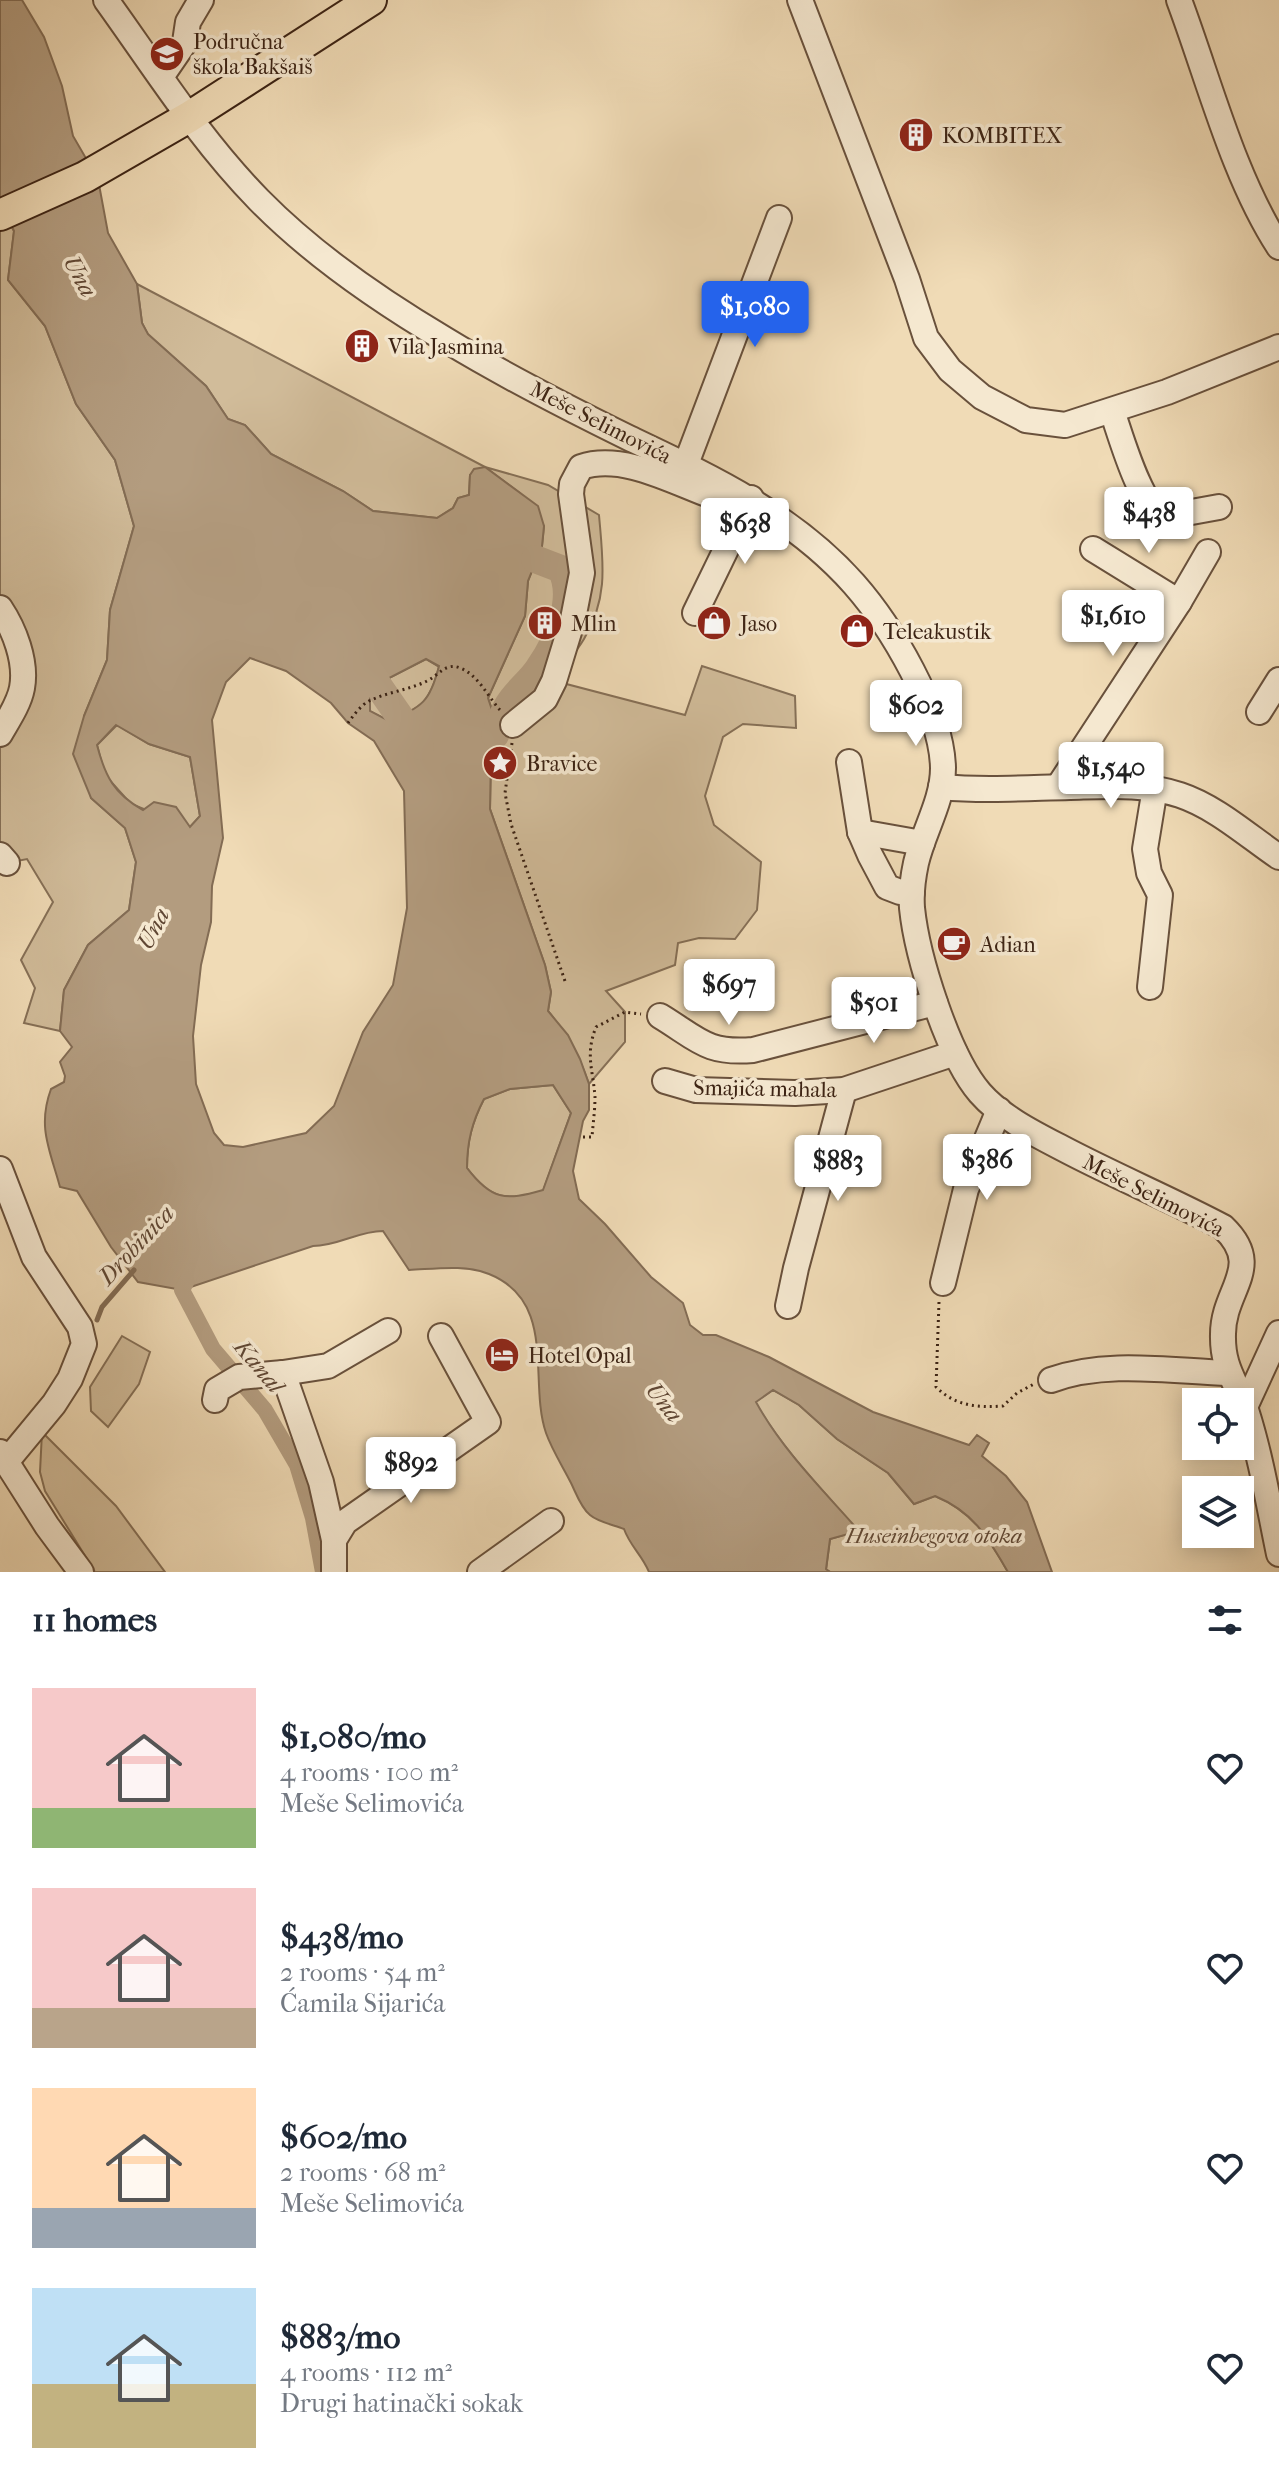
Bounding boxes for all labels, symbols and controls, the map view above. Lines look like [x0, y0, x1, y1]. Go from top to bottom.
place label: Područna škola Bakšaiš [193, 29, 313, 80]
school or university icon: Područna škola Bakšaiš [148, 35, 186, 73]
building icon: KOMBITEX [897, 116, 935, 154]
place label: KOMBITEX [942, 123, 1062, 149]
water label: Una [57, 250, 103, 302]
pin: $1,080 [690, 281, 820, 349]
text: $1,080 [720, 291, 790, 322]
building icon: Vila Jasmina [343, 327, 381, 365]
place label: Vila Jasmina [387, 334, 504, 360]
street label: Meše Selimovića [525, 376, 676, 470]
pin: $438 [1102, 487, 1196, 555]
text: $438 [1122, 497, 1176, 528]
pin: $638 [698, 498, 792, 566]
text: $638 [719, 508, 771, 539]
pin: $1,610 [1048, 590, 1178, 658]
text: $1,610 [1080, 600, 1146, 631]
building icon: Mlin [526, 604, 564, 642]
shop icon: Jaso [695, 604, 733, 642]
place label: Mlin [571, 611, 617, 637]
place label: Jaso [738, 611, 777, 637]
shop icon: Teleakustik [838, 612, 876, 650]
place label: Teleakustik [883, 619, 992, 645]
pin: $602 [869, 680, 963, 748]
text: $602 [888, 690, 944, 721]
pin: $1,540 [1046, 742, 1176, 810]
place icon: Bravice [481, 744, 519, 782]
place label: Bravice [526, 751, 598, 777]
text: $1,540 [1077, 752, 1145, 783]
water label: Una [130, 903, 176, 955]
cafe icon: Adian [935, 925, 973, 963]
place label: Adian [979, 932, 1036, 958]
pin: $697 [682, 959, 776, 1027]
text: $697 [702, 969, 756, 1000]
pin: $501 [827, 977, 921, 1045]
text: $501 [850, 987, 898, 1018]
street label: Smajića mahala [693, 1075, 838, 1103]
pin: $386 [940, 1134, 1034, 1202]
pin: $883 [791, 1135, 885, 1203]
text: $386 [961, 1144, 1013, 1175]
text: $883 [812, 1145, 864, 1176]
street label: Meše Selimovića [1078, 1149, 1229, 1243]
water label: Drobinica [91, 1200, 180, 1292]
water label: Kanal [227, 1332, 292, 1401]
hotel icon: Hotel Opal [483, 1336, 521, 1374]
place label: Hotel Opal [528, 1343, 632, 1369]
water label: Una [640, 1376, 688, 1428]
map controls [1182, 1388, 1254, 1548]
button: locate [1182, 1388, 1254, 1460]
pin: $892 [364, 1437, 458, 1505]
text: $892 [384, 1447, 438, 1478]
button: layers [1182, 1476, 1254, 1548]
park label: Huseinbegova otoka [845, 1523, 1022, 1549]
icon: filters [1203, 1598, 1247, 1642]
text: 11 homes [32, 1600, 157, 1640]
text: $1,080/mo [280, 1717, 426, 1757]
icon: home [96, 1720, 192, 1816]
icon: heart [1203, 1746, 1247, 1790]
text: 4 rooms · 100 m² [280, 1757, 458, 1788]
text: Meše Selimovića [280, 1788, 464, 1819]
text: $438/mo [280, 1917, 403, 1957]
icon: home [96, 1920, 192, 2016]
icon: heart [1203, 1946, 1247, 1990]
text: 2 rooms · 54 m² [280, 1957, 445, 1988]
text: Ćamila Sijarića [280, 1988, 445, 2019]
text: $602/mo [280, 2117, 407, 2157]
icon: home [96, 2120, 192, 2216]
icon: heart [1203, 2146, 1247, 2190]
text: 2 rooms · 68 m² [280, 2157, 445, 2188]
text: Meše Selimovića [280, 2188, 464, 2219]
text: $883/mo [280, 2317, 400, 2357]
icon: home [96, 2320, 192, 2416]
icon: heart [1203, 2346, 1247, 2390]
text: 4 rooms · 112 m² [280, 2357, 452, 2388]
text: Drugi hatinački sokak [280, 2388, 523, 2419]

